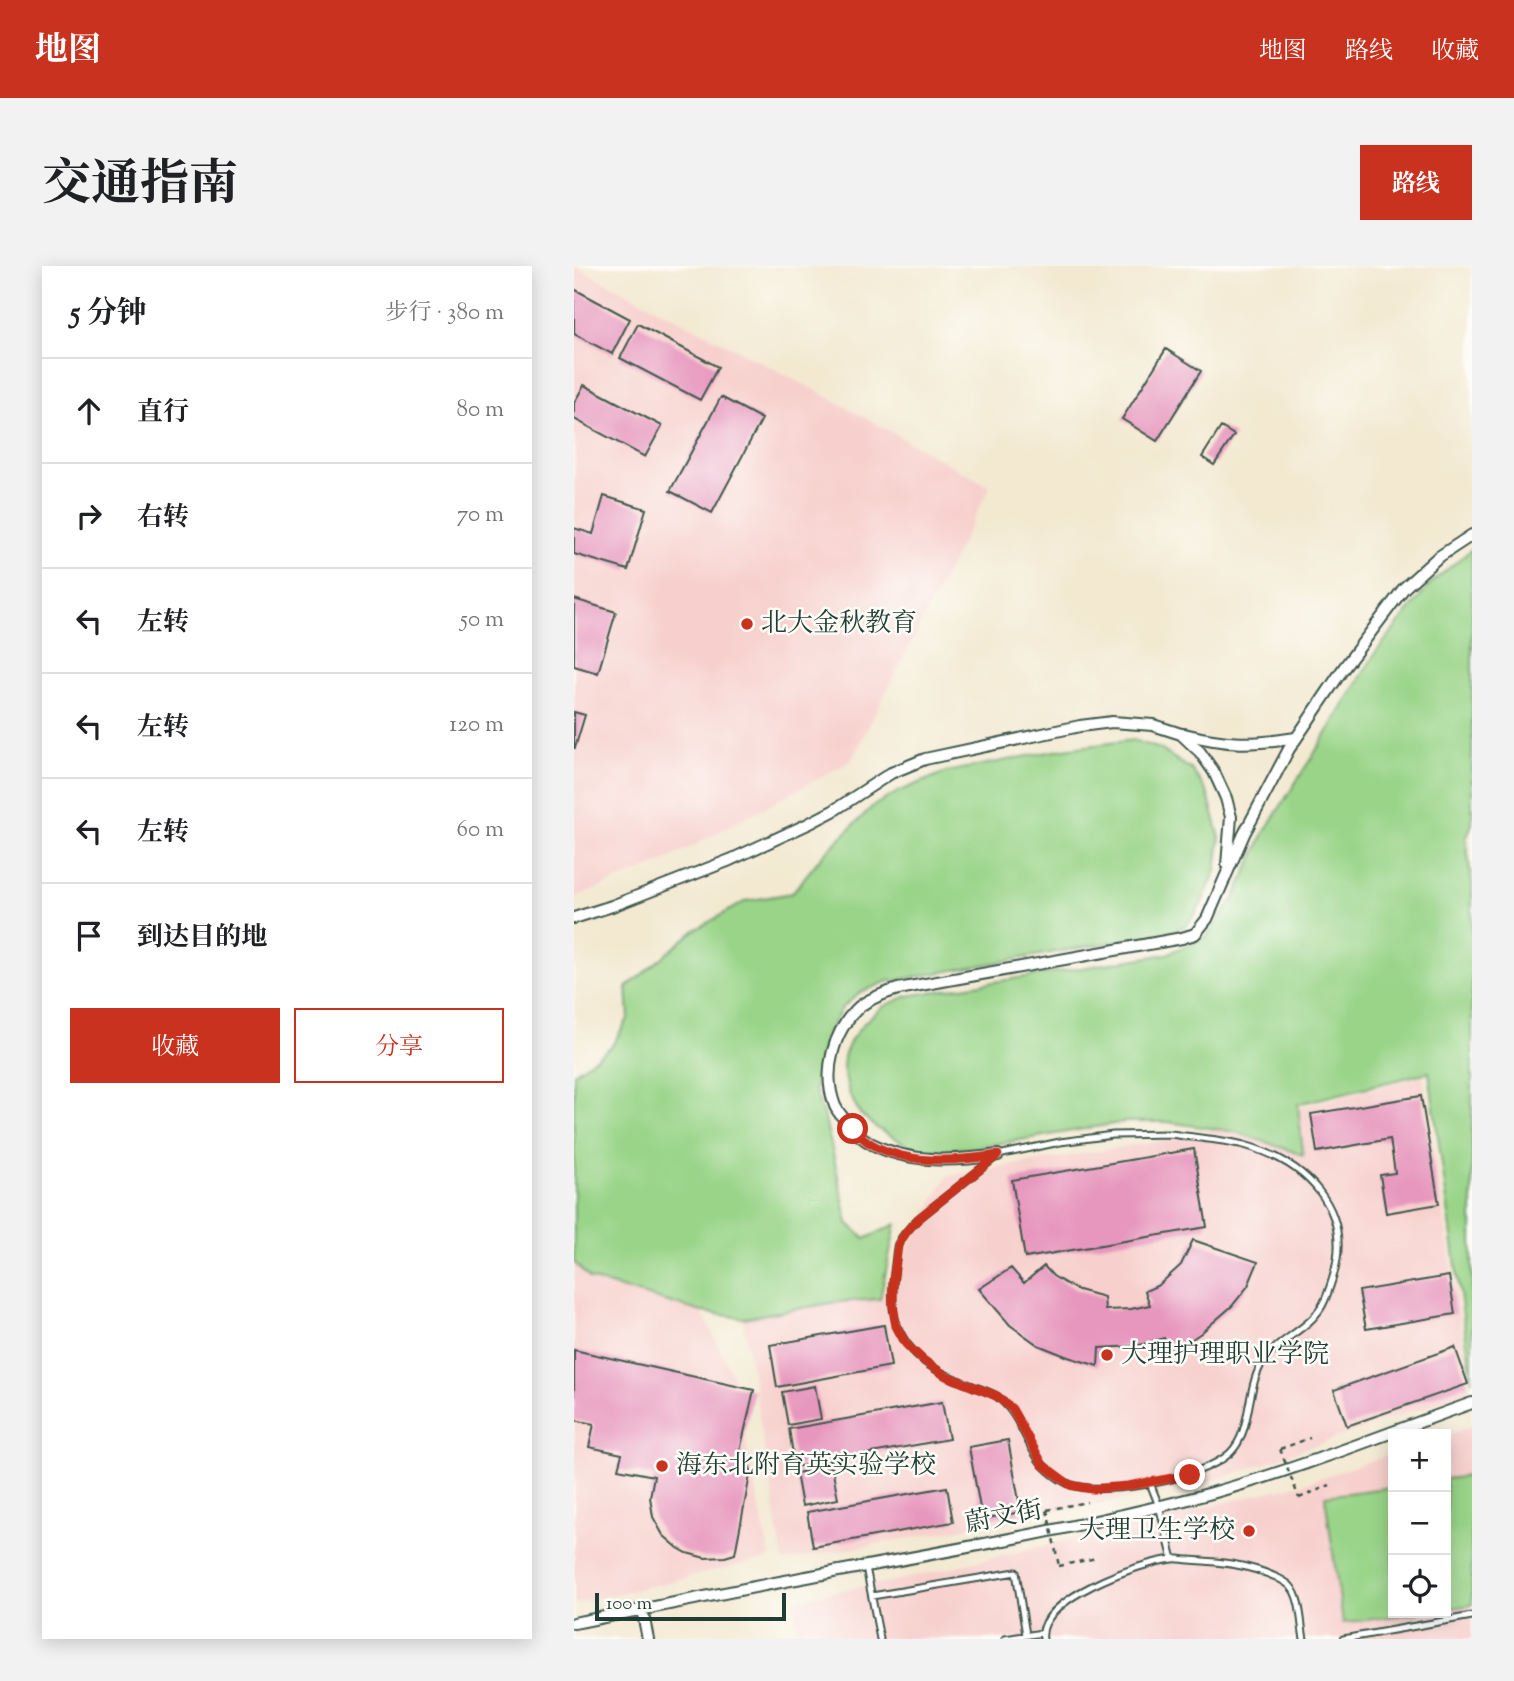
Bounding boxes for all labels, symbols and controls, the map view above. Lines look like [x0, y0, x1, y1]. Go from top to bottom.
text: 地图 [35, 28, 101, 76]
text: 地图 [1259, 35, 1307, 69]
text: 路线 [1345, 35, 1393, 69]
text: 收藏 [1431, 35, 1479, 69]
button: 路线 [1360, 145, 1472, 220]
text: 交通指南 [42, 152, 238, 222]
text: 5 分钟 [70, 293, 147, 336]
text: 步行 · 380 m [386, 297, 504, 330]
icon: ahead [70, 392, 108, 430]
text: 80 m [456, 394, 504, 427]
text: 直行 [137, 395, 189, 432]
icon: right [70, 497, 108, 535]
text: 70 m [457, 499, 504, 532]
text: 右转 [137, 500, 189, 537]
icon: left [70, 602, 108, 640]
text: 50 m [460, 604, 504, 637]
text: 左转 [137, 605, 189, 642]
place label: 北大金秋教育 [761, 606, 917, 643]
marker: 北大金秋教育 [739, 616, 755, 632]
icon: left [70, 707, 108, 745]
text: 120 m [449, 709, 504, 742]
text: 左转 [137, 710, 189, 747]
icon: left [70, 812, 108, 850]
text: 60 m [456, 814, 504, 847]
text: 左转 [137, 815, 189, 852]
icon: arrive [70, 917, 108, 955]
text: 到达目的地 [137, 920, 267, 957]
button: 收藏 [70, 1008, 280, 1083]
button: 分享 [294, 1008, 504, 1083]
route start [837, 1113, 868, 1144]
place label: 大理护理职业学院 [1121, 1337, 1329, 1374]
marker: 大理护理职业学院 [1099, 1347, 1115, 1363]
map controls [1388, 1429, 1451, 1618]
button: + [1388, 1429, 1451, 1492]
place label: 海东北附育英实验学校 [676, 1448, 936, 1485]
marker: 海东北附育英实验学校 [654, 1458, 670, 1474]
route end [1174, 1459, 1205, 1490]
street label: 蔚文街 [962, 1492, 1046, 1544]
button: − [1388, 1492, 1451, 1555]
place label: 大理卫生学校 [1079, 1513, 1235, 1550]
marker: 大理卫生学校 [1241, 1523, 1257, 1539]
button: locate [1388, 1555, 1451, 1618]
scale bar [595, 1590, 786, 1622]
text: 100 m [606, 1591, 652, 1618]

